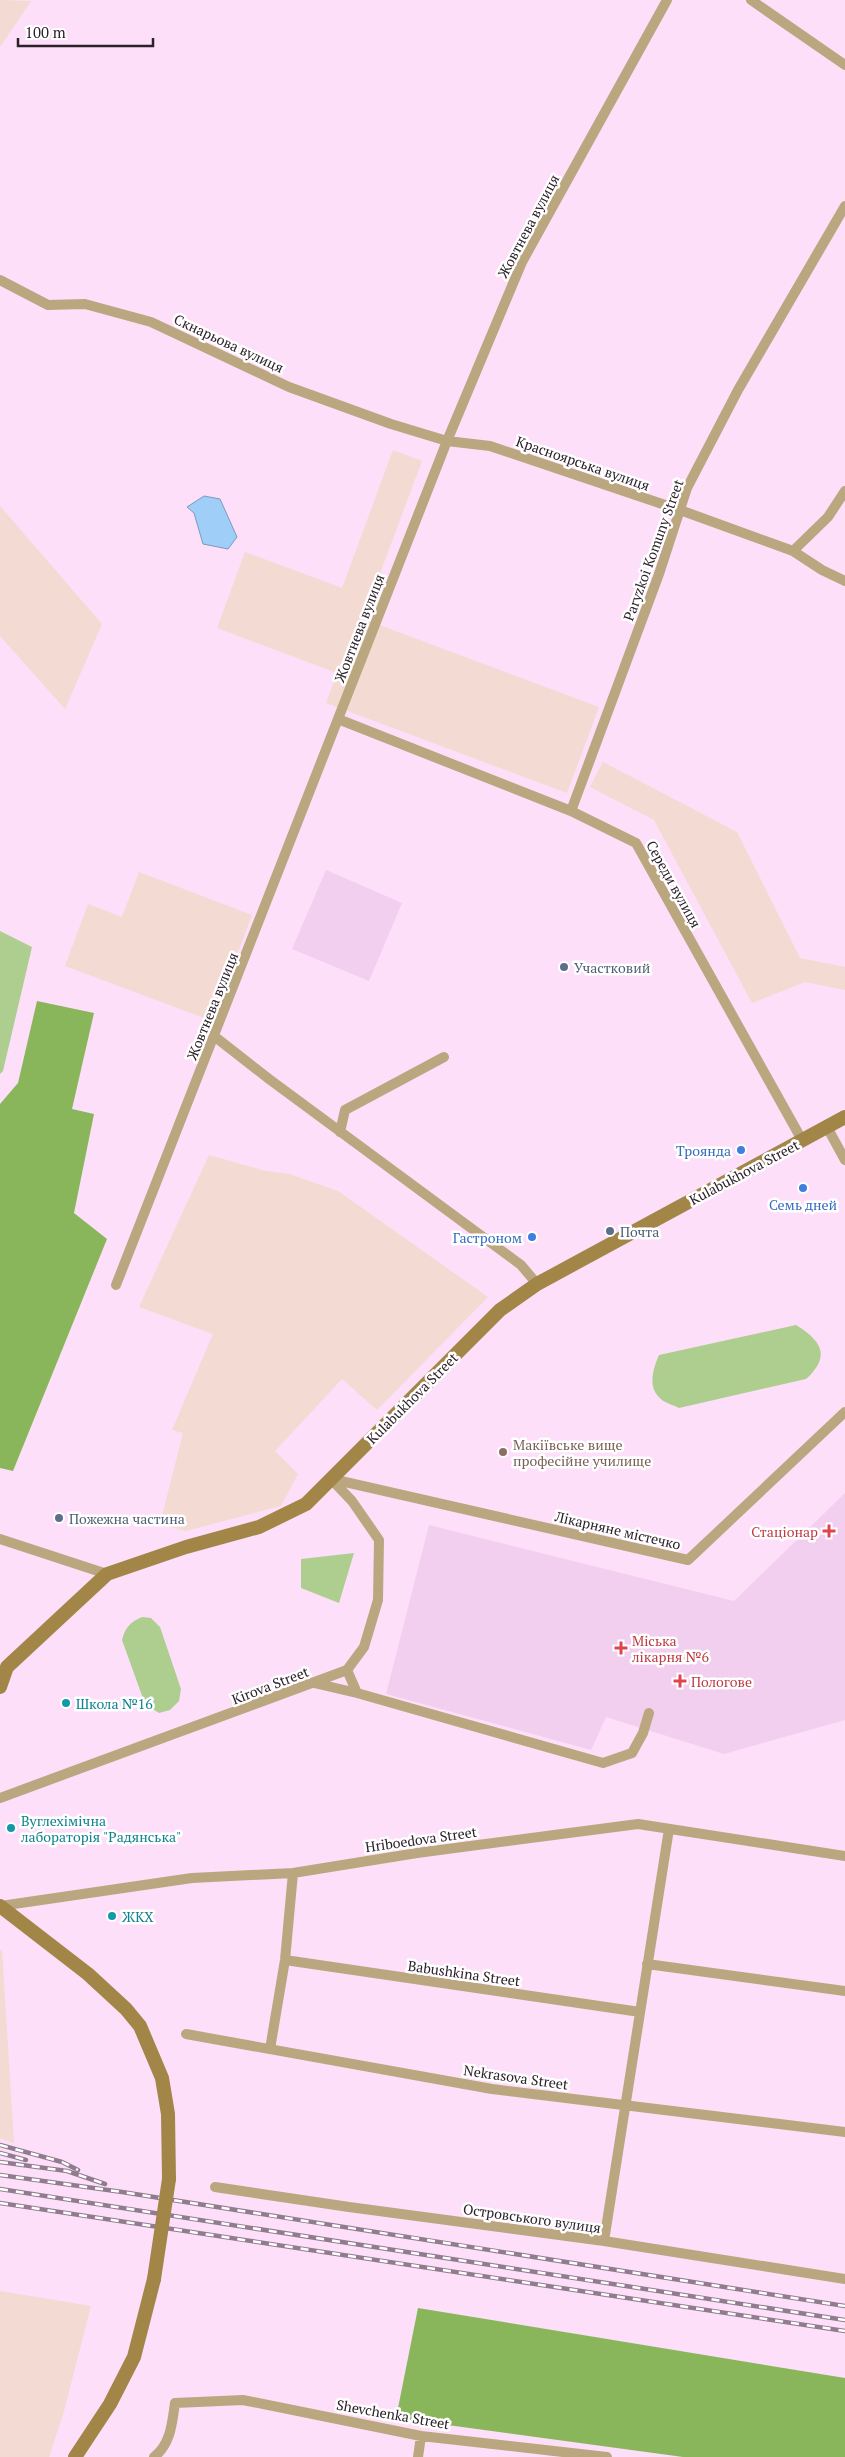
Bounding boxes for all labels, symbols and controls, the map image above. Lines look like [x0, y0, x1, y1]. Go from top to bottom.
scale bar [18, 15, 152, 47]
text: 100 m [25, 22, 66, 42]
street label: Жовтнева вулиця [493, 171, 563, 281]
street label: Скнарьова вулиця [171, 309, 287, 377]
street label: Красноярська вулиця [514, 431, 652, 495]
street label: Paryzkoi Komuny Street [619, 476, 688, 623]
street label: Жовтнева вулиця [330, 571, 388, 685]
street label: Середи вулиця [642, 837, 706, 931]
street label: Жовтнева вулиця [182, 949, 242, 1063]
place label: Участковий [574, 958, 651, 977]
marker: Участковий [558, 961, 570, 973]
street label: Kulabukhova Street [686, 1135, 803, 1209]
place label: Троянда [676, 1141, 731, 1160]
marker: Троянда [735, 1144, 747, 1156]
marker: Семь дней [797, 1182, 809, 1194]
place label: Семь дней [769, 1195, 838, 1214]
place label: Почта [620, 1222, 659, 1241]
marker: Почта [604, 1225, 616, 1237]
place label: Гастроном [453, 1228, 522, 1247]
marker: Гастроном [526, 1231, 538, 1243]
street label: Kulabukhova Street [362, 1348, 462, 1448]
place label: Макіївське вище професійне училище [513, 1435, 651, 1470]
marker: Макіївське вище професійне училище [497, 1446, 509, 1458]
street label: Лікарняне містечко [552, 1506, 683, 1554]
place label: Пожежна частина [69, 1509, 185, 1528]
marker: Пожежна частина [53, 1512, 65, 1524]
place label: Стаціонар [751, 1522, 818, 1541]
marker: Стаціонар [822, 1524, 836, 1538]
place label: Міська лікарня №6 [632, 1631, 710, 1666]
marker: Міська лікарня №6 [614, 1641, 628, 1655]
street label: Kirova Street [229, 1661, 312, 1708]
place label: Пологове [691, 1672, 752, 1691]
marker: Пологове [673, 1674, 687, 1688]
place label: Школа №16 [76, 1694, 153, 1713]
marker: Школа №16 [60, 1697, 72, 1709]
place label: Вуглехімічна лабораторія "Радянська" [21, 1811, 181, 1846]
marker: Вуглехімічна лабораторія "Радянська" [5, 1822, 17, 1834]
street label: Hriboedova Street [364, 1822, 479, 1856]
place label: ЖКХ [122, 1907, 154, 1926]
marker: ЖКХ [106, 1910, 118, 1922]
street label: Babushkina Street [407, 1956, 522, 1990]
street label: Nekrasova Street [462, 2060, 570, 2094]
street label: Островського вулиця [462, 2199, 602, 2237]
street label: Shevchenka Street [335, 2395, 452, 2433]

